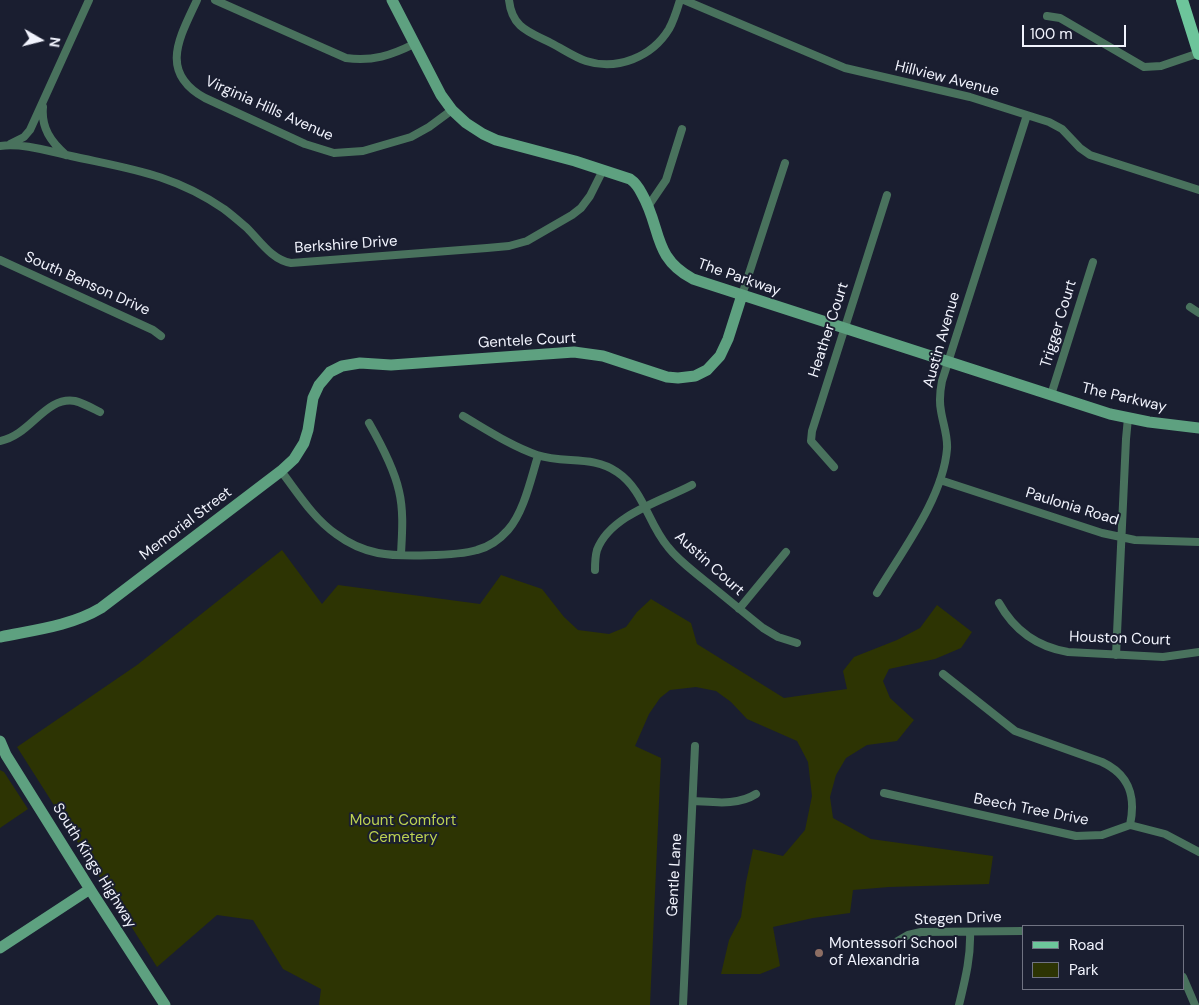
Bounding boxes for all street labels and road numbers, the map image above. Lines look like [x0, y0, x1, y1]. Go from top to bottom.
street label: Hillview Avenue [893, 57, 1001, 101]
street label: Virginia Hills Avenue [202, 73, 336, 145]
street label: Berkshire Drive [294, 232, 398, 258]
street label: South Benson Drive [21, 248, 153, 320]
street label: The Parkway [695, 255, 783, 301]
street label: Trigger Court [1037, 278, 1081, 370]
street label: Heather Court [805, 280, 853, 380]
street label: Austin Avenue [920, 290, 964, 390]
street label: Gentele Court [477, 329, 577, 353]
street label: The Parkway [1080, 379, 1168, 417]
street label: Memorial Street [136, 484, 236, 564]
street label: Paulonia Road [1023, 484, 1121, 530]
street label: Austin Court [671, 528, 747, 600]
street label: Houston Court [1069, 628, 1171, 650]
street label: Beech Tree Drive [972, 790, 1090, 830]
street label: South Kings Highway [48, 800, 140, 932]
street label: Gentle Lane [664, 833, 686, 917]
street label: Stegen Drive [914, 908, 1002, 930]

